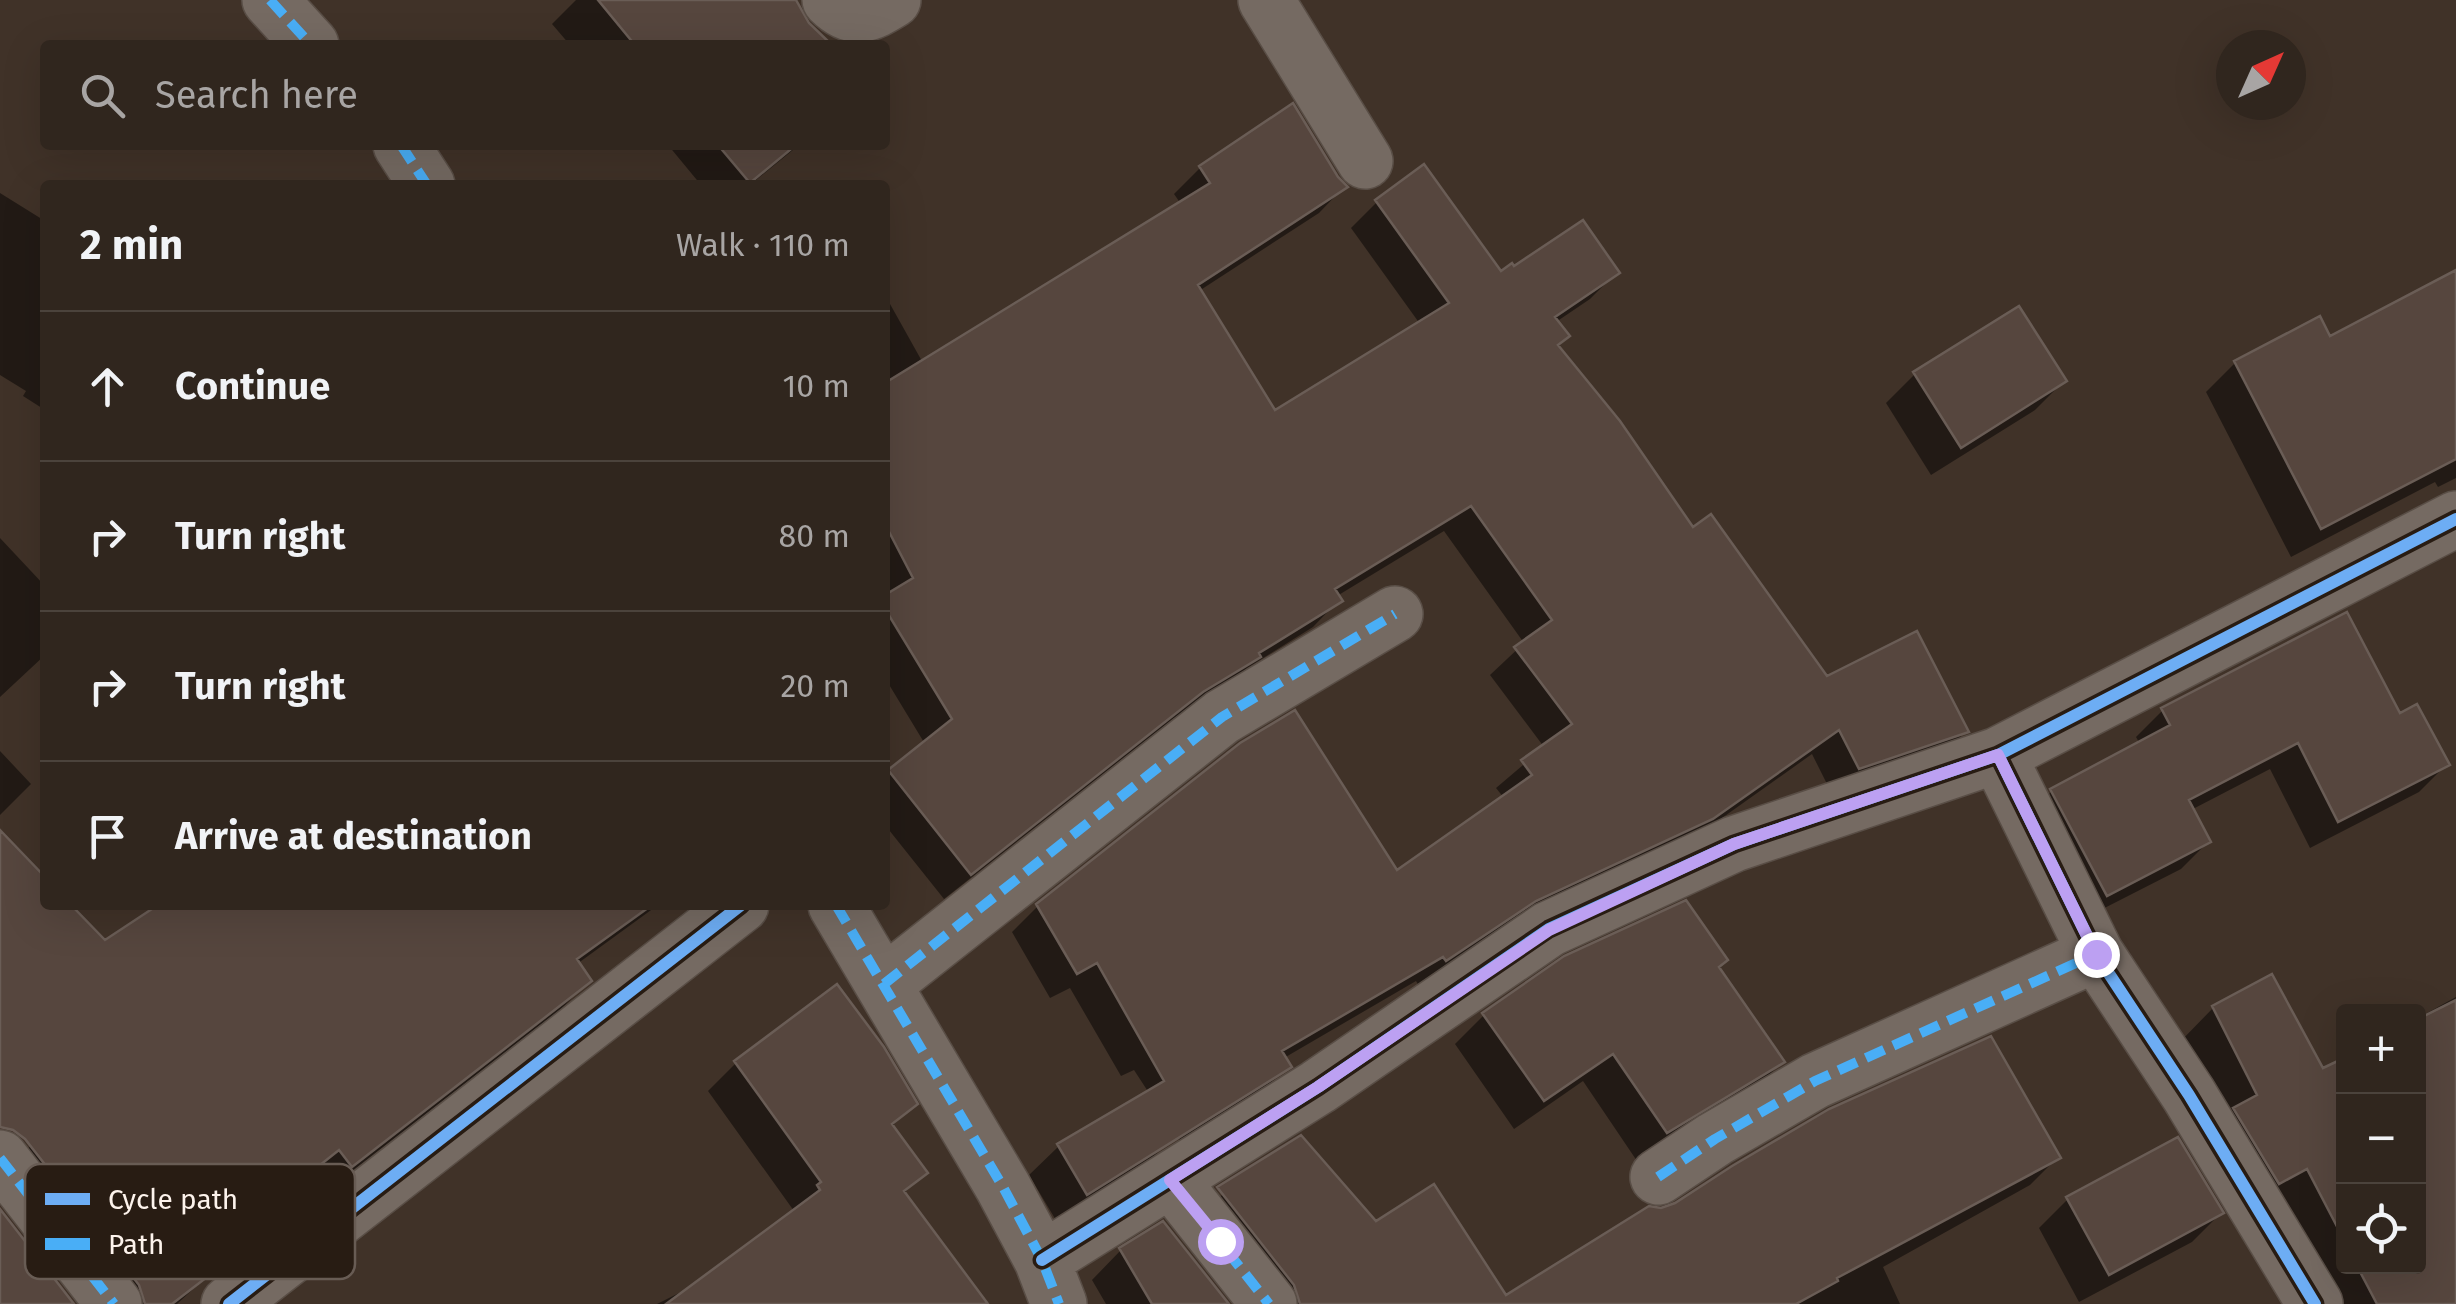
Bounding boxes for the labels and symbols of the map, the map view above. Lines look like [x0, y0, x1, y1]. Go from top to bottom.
north arrow [2216, 30, 2306, 120]
route end [2074, 932, 2120, 978]
legend [25, 1164, 355, 1279]
text: Cycle path [108, 1183, 238, 1216]
route start [1198, 1219, 1244, 1265]
text: Path [108, 1228, 164, 1261]

